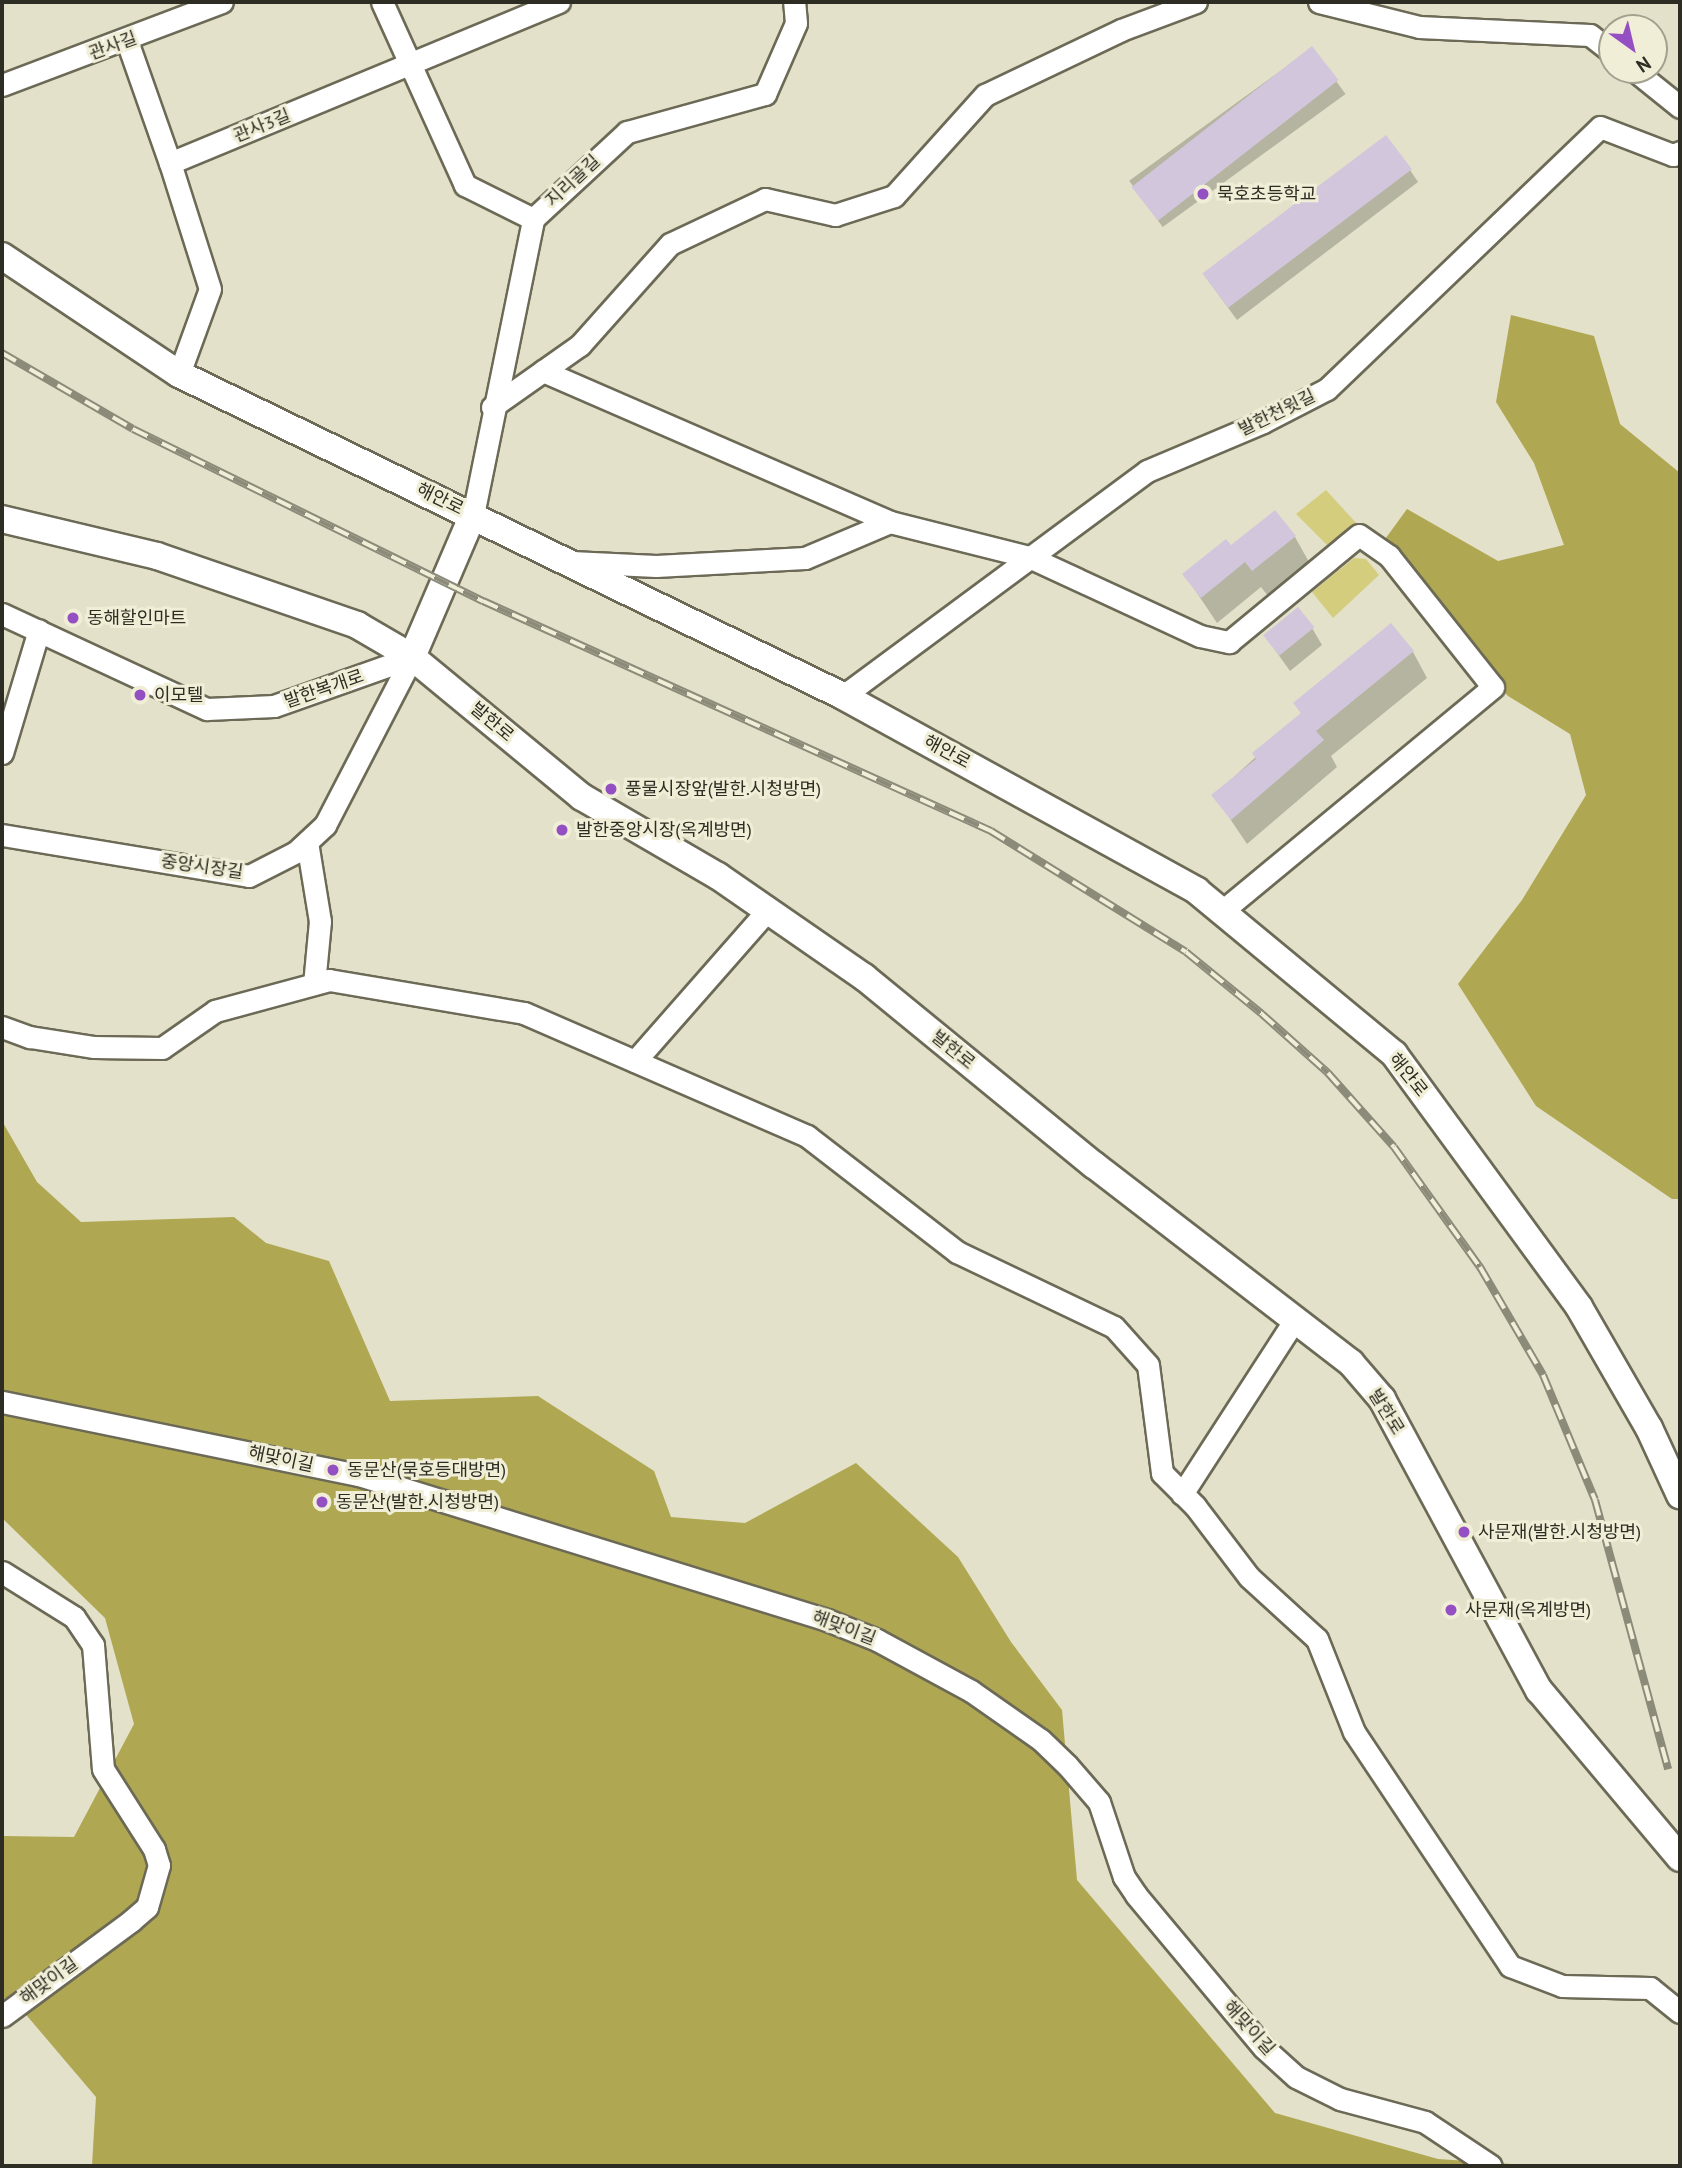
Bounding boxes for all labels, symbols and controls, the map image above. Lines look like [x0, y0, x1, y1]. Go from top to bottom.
north arrow [1598, 14, 1668, 84]
street label: 관사길 [86, 27, 140, 65]
text: N [1632, 51, 1656, 78]
street label: 관사3길 [230, 105, 294, 147]
street label: 지리골길 [541, 151, 605, 211]
place label: 묵호초등학교 [1217, 183, 1316, 205]
marker: 묵호초등학교 [1195, 186, 1211, 202]
street label: 발한천윗길 [1235, 385, 1319, 441]
street label: 해안로 [413, 478, 467, 520]
place label: 동해할인마트 [87, 607, 186, 629]
marker: 동해할인마트 [65, 610, 81, 626]
street label: 발한복개로 [281, 665, 367, 713]
place label: 이모텔 [154, 684, 204, 706]
marker: 이모텔 [132, 687, 148, 703]
street label: 발한로 [466, 698, 518, 746]
street label: 해안로 [920, 731, 974, 773]
place label: 풍물시장앞(발한.시청방면) [625, 778, 821, 800]
marker: 풍물시장앞(발한.시청방면) [603, 781, 619, 797]
place label: 발한중앙시장(옥계방면) [576, 819, 752, 841]
marker: 발한중앙시장(옥계방면) [554, 822, 570, 838]
street label: 중앙시장길 [159, 851, 245, 883]
street label: 발한로 [927, 1026, 979, 1074]
street label: 해안로 [1384, 1049, 1432, 1101]
street label: 발한로 [1364, 1385, 1408, 1439]
street label: 해맞이길 [246, 1442, 316, 1476]
place label: 동문산(묵호등대방면) [347, 1459, 506, 1481]
marker: 동문산(묵호등대방면) [325, 1462, 341, 1478]
place label: 동문산(발한.시청방면) [336, 1491, 499, 1513]
marker: 동문산(발한.시청방면) [314, 1494, 330, 1510]
place label: 사문재(발한.시청방면) [1478, 1521, 1641, 1543]
marker: 사문재(발한.시청방면) [1456, 1524, 1472, 1540]
place label: 사문재(옥계방면) [1465, 1599, 1591, 1621]
marker: 사문재(옥계방면) [1443, 1602, 1459, 1618]
street label: 해맞이길 [809, 1606, 879, 1650]
street label: 해맞이길 [16, 1953, 82, 2009]
street label: 해맞이길 [1219, 1996, 1279, 2060]

